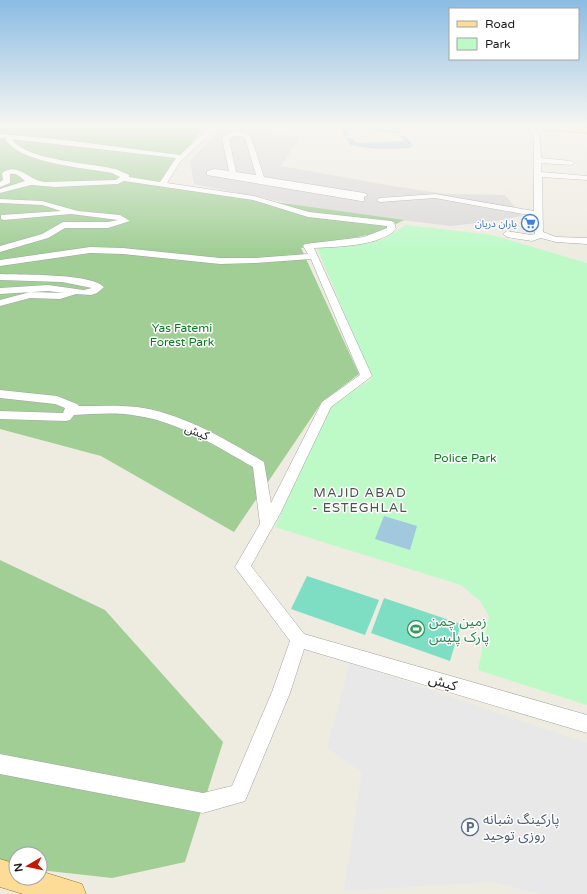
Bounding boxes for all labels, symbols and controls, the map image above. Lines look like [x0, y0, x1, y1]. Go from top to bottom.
legend [449, 8, 579, 60]
text: Road [485, 17, 515, 31]
text: Park [485, 37, 511, 51]
supermarket icon: یاران دریان [520, 213, 540, 233]
place label: یاران دریان [475, 218, 517, 230]
park label: Yas Fatemi Forest Park [150, 321, 215, 349]
street label: کیش [183, 421, 212, 443]
park label: Police Park [433, 451, 497, 465]
district label: MAJID ABAD - ESTEGHLAL [312, 485, 408, 516]
place label: زمین چمن پارک پلیس [429, 613, 489, 647]
sports icon: زمین چمن پارک پلیس [406, 619, 426, 639]
street label: کیش [427, 670, 459, 695]
place label: پارکینگ شبانه روزی توحید [483, 811, 559, 844]
parking icon: پارکینگ شبانه روزی توحید [460, 817, 480, 837]
north arrow [8, 846, 48, 886]
text: N [12, 862, 26, 873]

